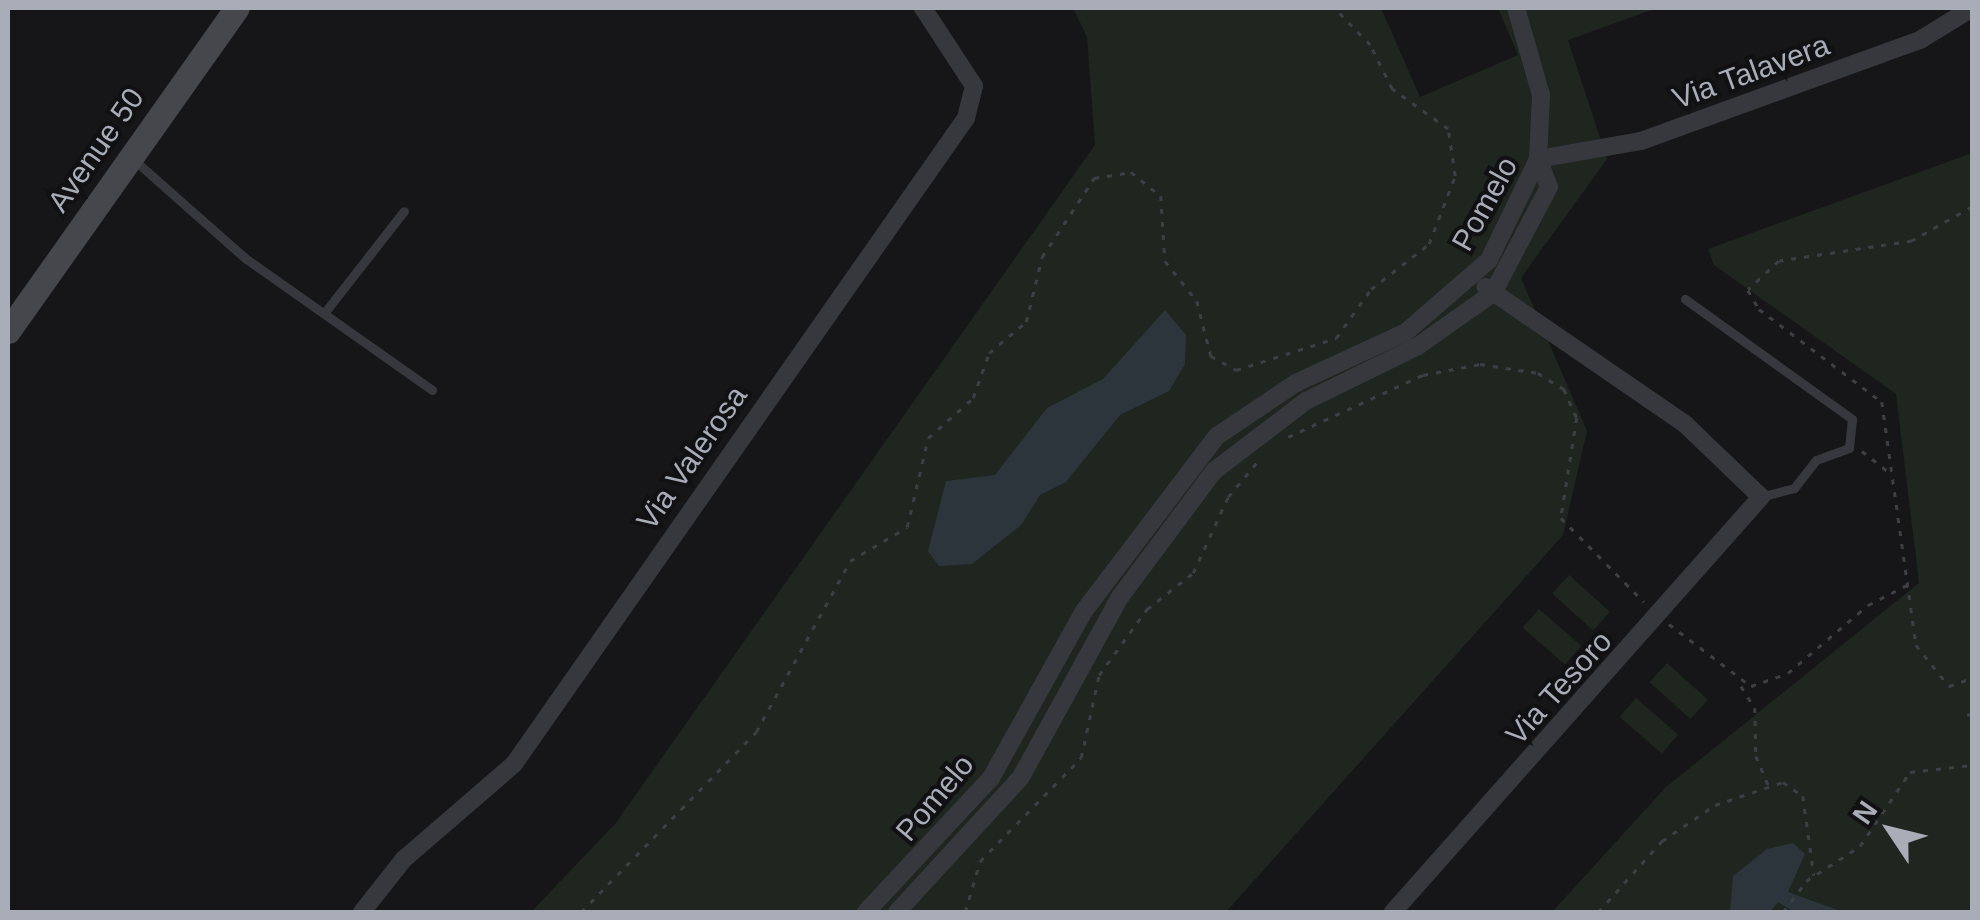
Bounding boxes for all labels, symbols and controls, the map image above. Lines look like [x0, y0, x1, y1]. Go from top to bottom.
street label: Via Talavera [1668, 27, 1834, 117]
street label: Avenue 50 [40, 81, 152, 219]
street label: Pomelo [1445, 151, 1525, 257]
street label: Via Valerosa [629, 379, 755, 537]
street label: Via Tesoro [1498, 623, 1620, 753]
street label: Pomelo [889, 747, 981, 849]
north arrow [1840, 780, 1940, 880]
text: N [1847, 795, 1884, 830]

